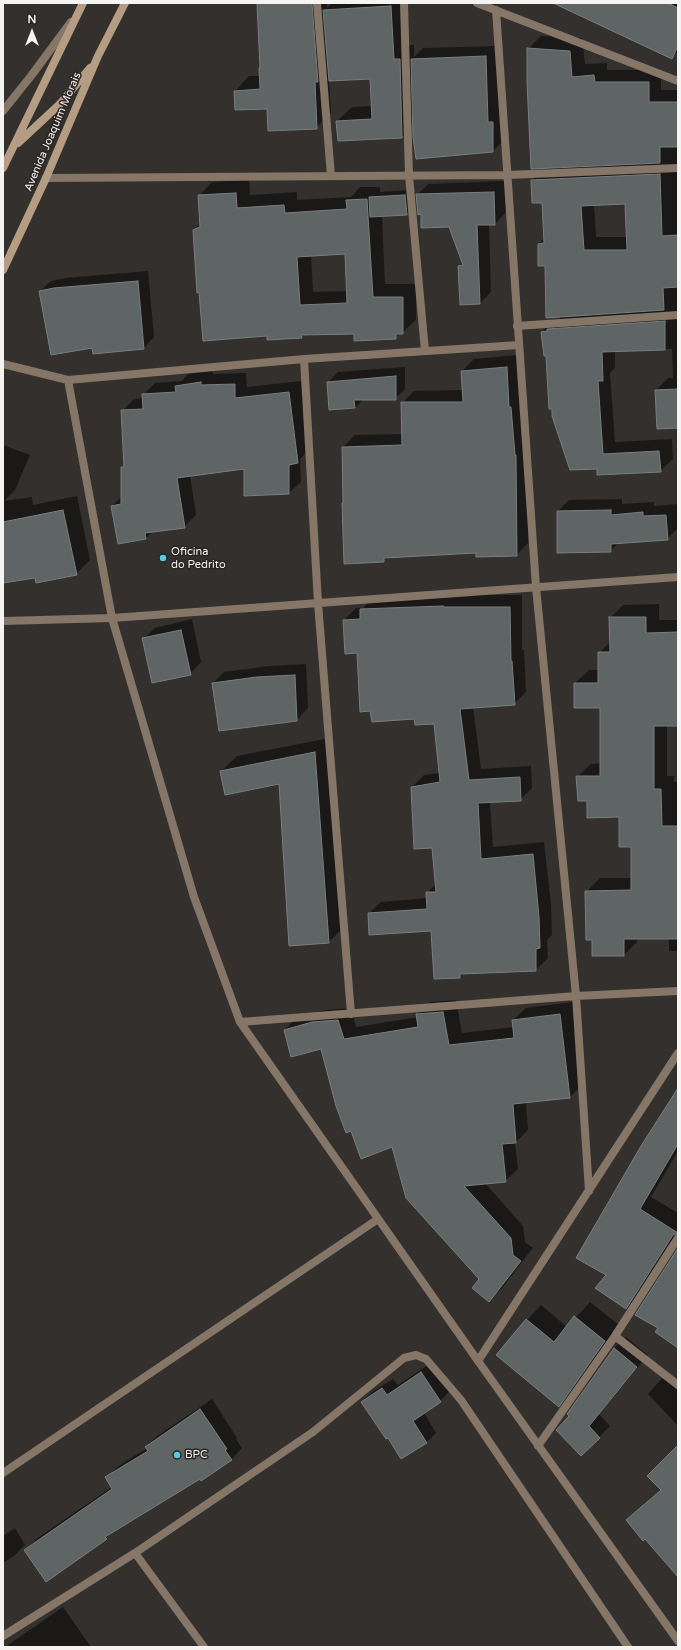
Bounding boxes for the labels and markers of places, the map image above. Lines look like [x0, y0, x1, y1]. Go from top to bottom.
place label: Oficina do Pedrito [171, 545, 226, 571]
marker: Oficina do Pedrito [158, 553, 168, 563]
place label: BPC [185, 1448, 208, 1462]
marker: BPC [172, 1450, 182, 1460]

